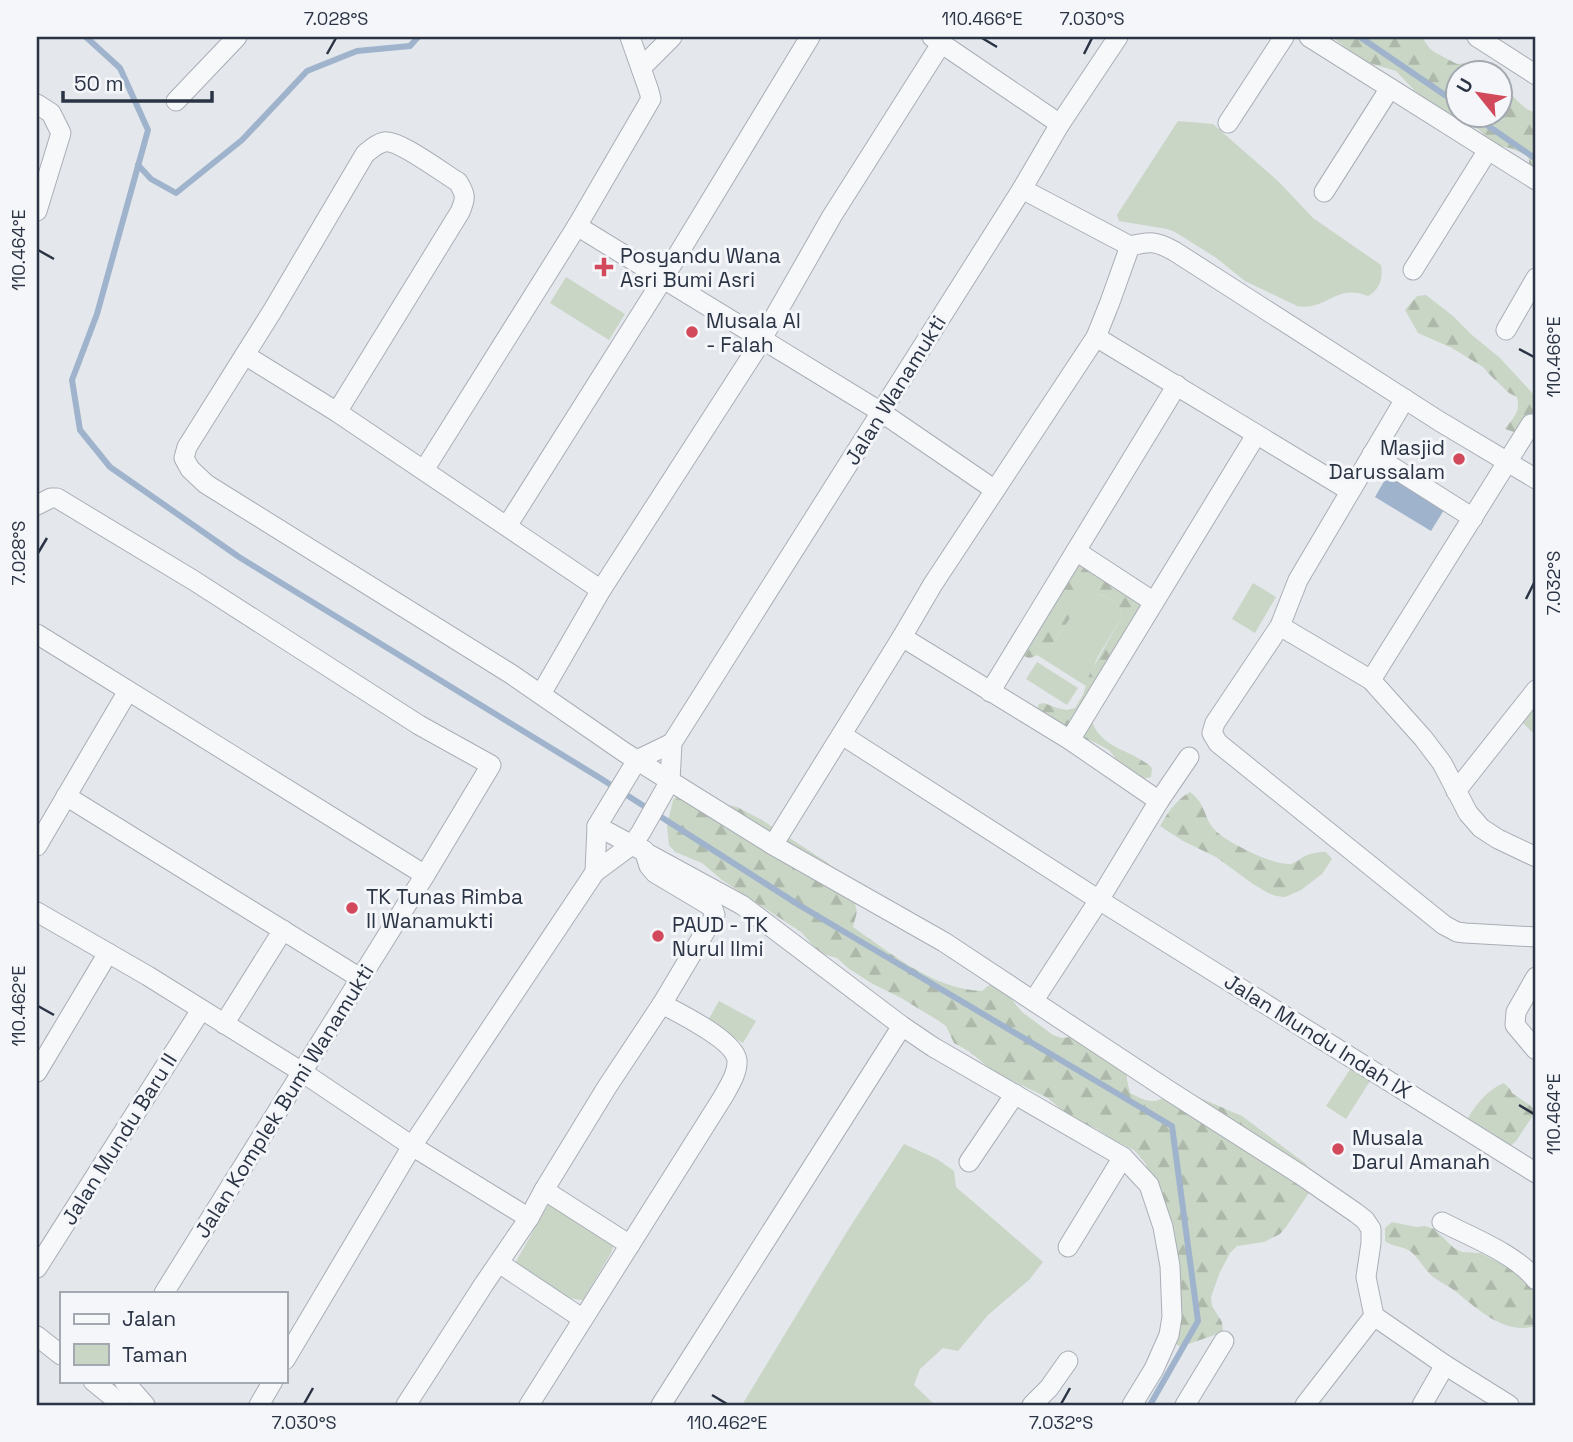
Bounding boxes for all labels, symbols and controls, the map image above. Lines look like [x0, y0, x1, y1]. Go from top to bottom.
text: 7.028°S [304, 7, 368, 30]
text: 110.466°E [941, 7, 1023, 30]
text: 7.030°S [1059, 7, 1125, 30]
scale bar [63, 60, 212, 104]
north arrow [1444, 60, 1514, 130]
text: 50 m [74, 70, 124, 97]
text: U [1451, 74, 1479, 98]
text: 110.464°E [7, 209, 30, 291]
place label: Posyandu Wana Asri Bumi Asri [620, 242, 781, 293]
marker: Posyandu Wana Asri Bumi Asri [594, 257, 614, 277]
place label: Musala Al - Falah [706, 307, 801, 358]
street label: Jalan Wanamukti [838, 310, 952, 470]
text: 110.466°E [1542, 316, 1565, 398]
marker: Musala Al - Falah [684, 324, 700, 340]
place label: Masjid Darussalam [1329, 434, 1445, 485]
marker: Masjid Darussalam [1451, 451, 1467, 467]
text: 7.028°S [7, 521, 30, 585]
text: 7.032°S [1542, 551, 1565, 615]
place label: TK Tunas Rimba II Wanamukti [366, 883, 523, 934]
marker: TK Tunas Rimba II Wanamukti [344, 900, 360, 916]
place label: PAUD - TK Nurul Ilmi [672, 911, 768, 962]
marker: PAUD - TK Nurul Ilmi [650, 928, 666, 944]
street label: Jalan Komplek Bumi Wanamukti [188, 959, 380, 1243]
text: 110.462°E [7, 966, 30, 1046]
street label: Jalan Mundu Indah IX [1219, 967, 1417, 1105]
street label: Jalan Mundu Baru II [55, 1048, 183, 1230]
text: 110.464°E [1542, 1073, 1565, 1155]
place label: Musala Darul Amanah [1352, 1124, 1490, 1175]
marker: Musala Darul Amanah [1330, 1141, 1346, 1157]
legend [60, 1292, 287, 1382]
text: Jalan [122, 1305, 176, 1332]
text: Taman [122, 1341, 188, 1368]
text: 7.030°S [271, 1411, 337, 1434]
text: 110.462°E [687, 1411, 767, 1434]
text: 7.032°S [1029, 1411, 1093, 1434]

